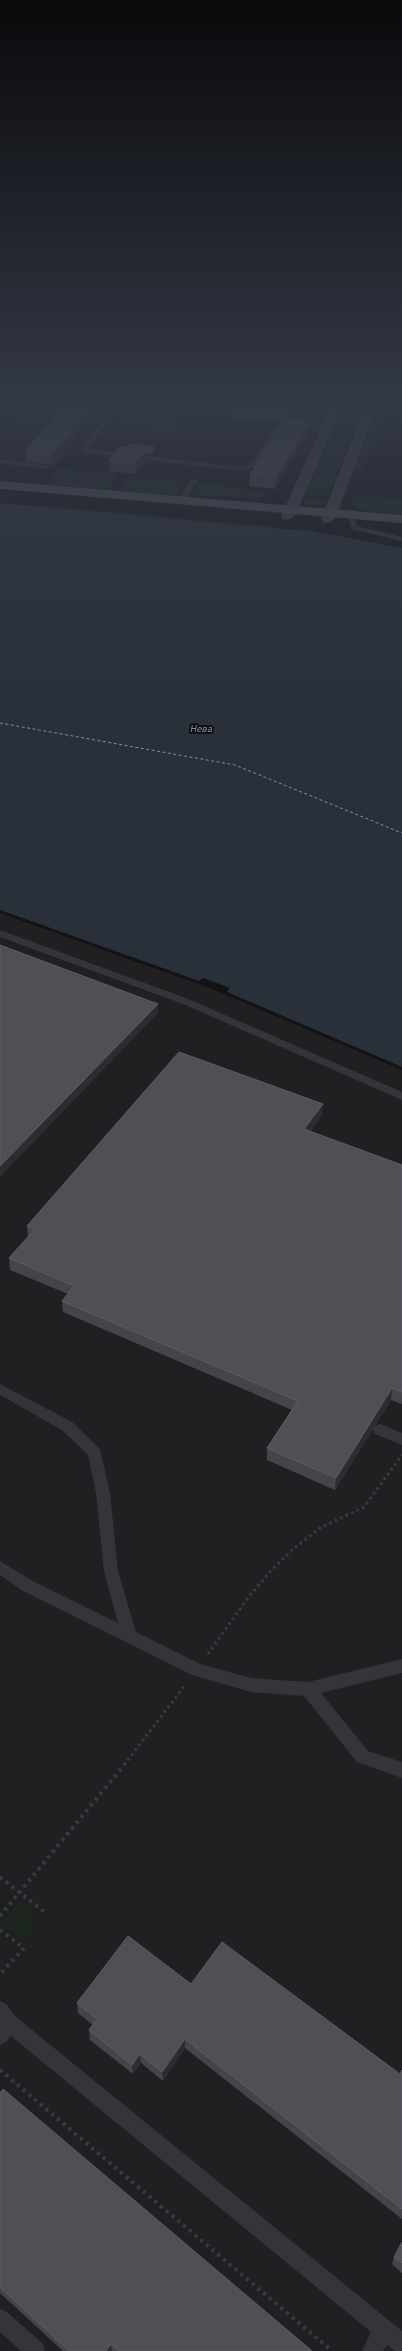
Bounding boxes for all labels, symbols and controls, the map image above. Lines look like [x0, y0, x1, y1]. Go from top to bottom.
water label: Нева [190, 723, 213, 736]

